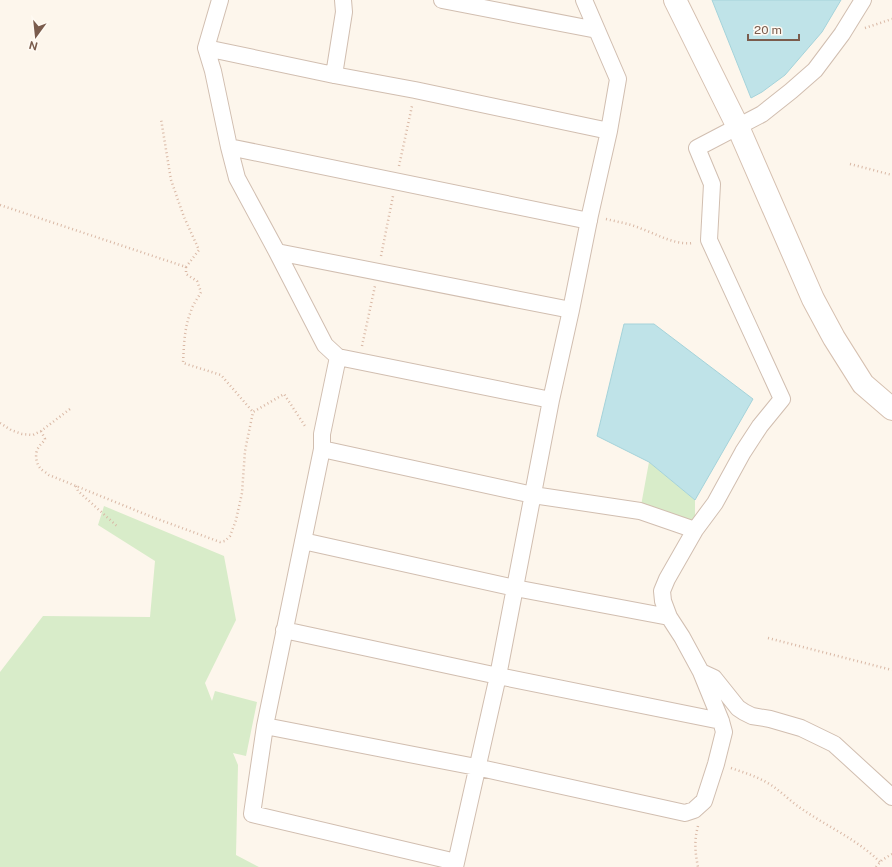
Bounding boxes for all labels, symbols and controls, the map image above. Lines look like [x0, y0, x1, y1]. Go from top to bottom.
north arrow [16, 16, 56, 56]
scale bar [748, 16, 799, 42]
text: 20 m [754, 23, 782, 37]
text: N [28, 39, 39, 53]

